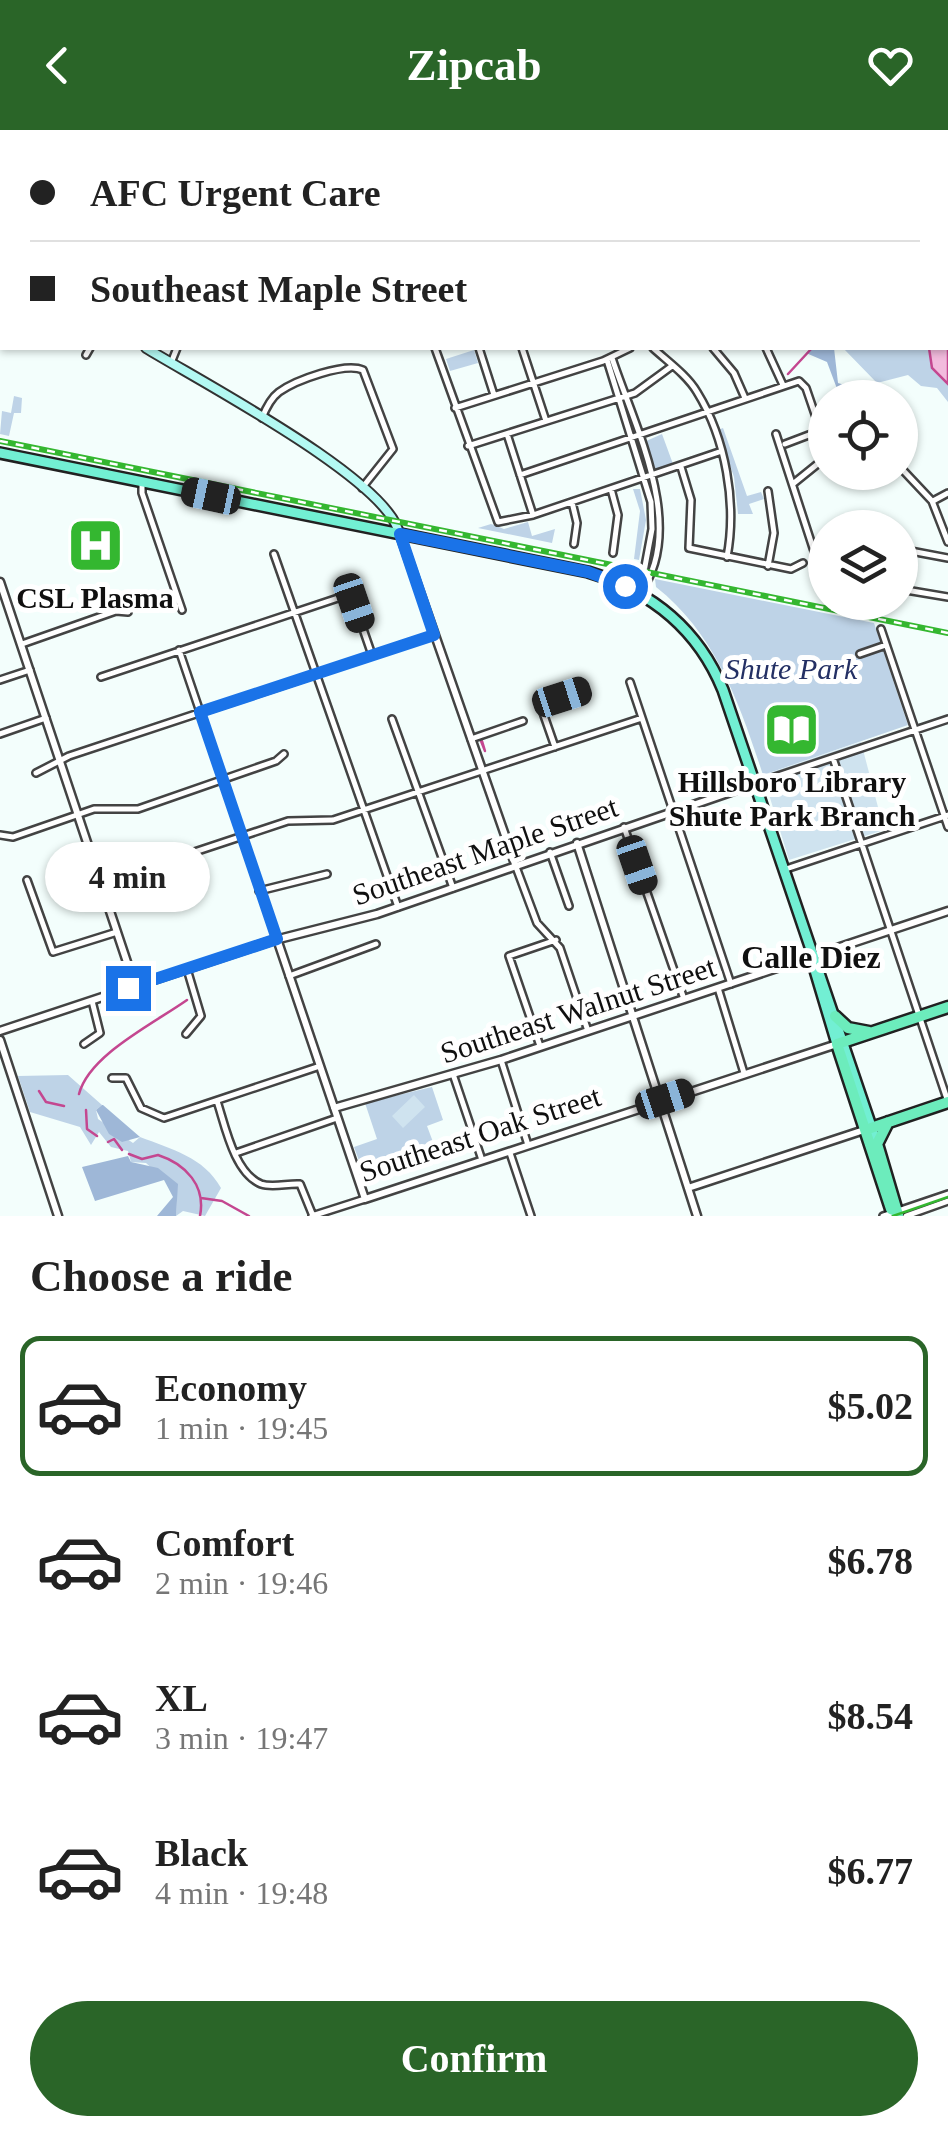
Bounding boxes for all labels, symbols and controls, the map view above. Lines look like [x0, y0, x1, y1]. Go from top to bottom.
icon: back [30, 38, 85, 93]
icon: heart [863, 38, 918, 93]
text: Zipcab [406, 40, 542, 90]
text: AFC Urgent Care [90, 172, 381, 214]
text: Southeast Maple Street [90, 268, 467, 310]
map controls [808, 380, 918, 620]
button: locate [808, 380, 918, 490]
car [179, 475, 243, 517]
button: layers [808, 510, 918, 620]
hospital icon: CSL Plasma [65, 515, 125, 575]
route start [603, 564, 648, 609]
car [330, 570, 378, 636]
place label: CSL Plasma [16, 581, 174, 614]
park label: Shute Park [725, 652, 858, 685]
car [529, 673, 595, 721]
library icon: Hillsboro Library Shute Park Branch [762, 700, 822, 760]
place label: Hillsboro Library Shute Park Branch [669, 765, 916, 832]
street label: Southeast Maple Street [348, 789, 622, 911]
car [613, 832, 661, 898]
callout: 4 min [46, 843, 210, 913]
text: 4 min [89, 859, 166, 895]
district label: Calle Diez [741, 939, 881, 975]
street label: Southeast Walnut Street [436, 949, 720, 1070]
route end [106, 966, 151, 1011]
car [632, 1075, 698, 1123]
street label: Southeast Oak Street [355, 1079, 605, 1188]
text: Choose a ride [30, 1251, 293, 1301]
icon: car [35, 1361, 125, 1451]
text: Economy [155, 1367, 307, 1409]
text: $5.02 [828, 1385, 913, 1427]
text: 1 min · 19:45 [155, 1410, 328, 1446]
icon: car [35, 1516, 125, 1606]
text: Comfort [155, 1522, 294, 1564]
text: $6.78 [828, 1540, 913, 1582]
text: 2 min · 19:46 [155, 1565, 328, 1601]
icon: car [35, 1671, 125, 1761]
text: XL [155, 1677, 208, 1719]
text: $8.54 [828, 1695, 913, 1737]
text: 3 min · 19:47 [155, 1720, 328, 1756]
icon: car [35, 1826, 125, 1916]
text: Black [155, 1832, 248, 1874]
text: $6.77 [828, 1850, 913, 1892]
text: 4 min · 19:48 [155, 1875, 328, 1911]
button: Confirm [30, 2001, 918, 2116]

